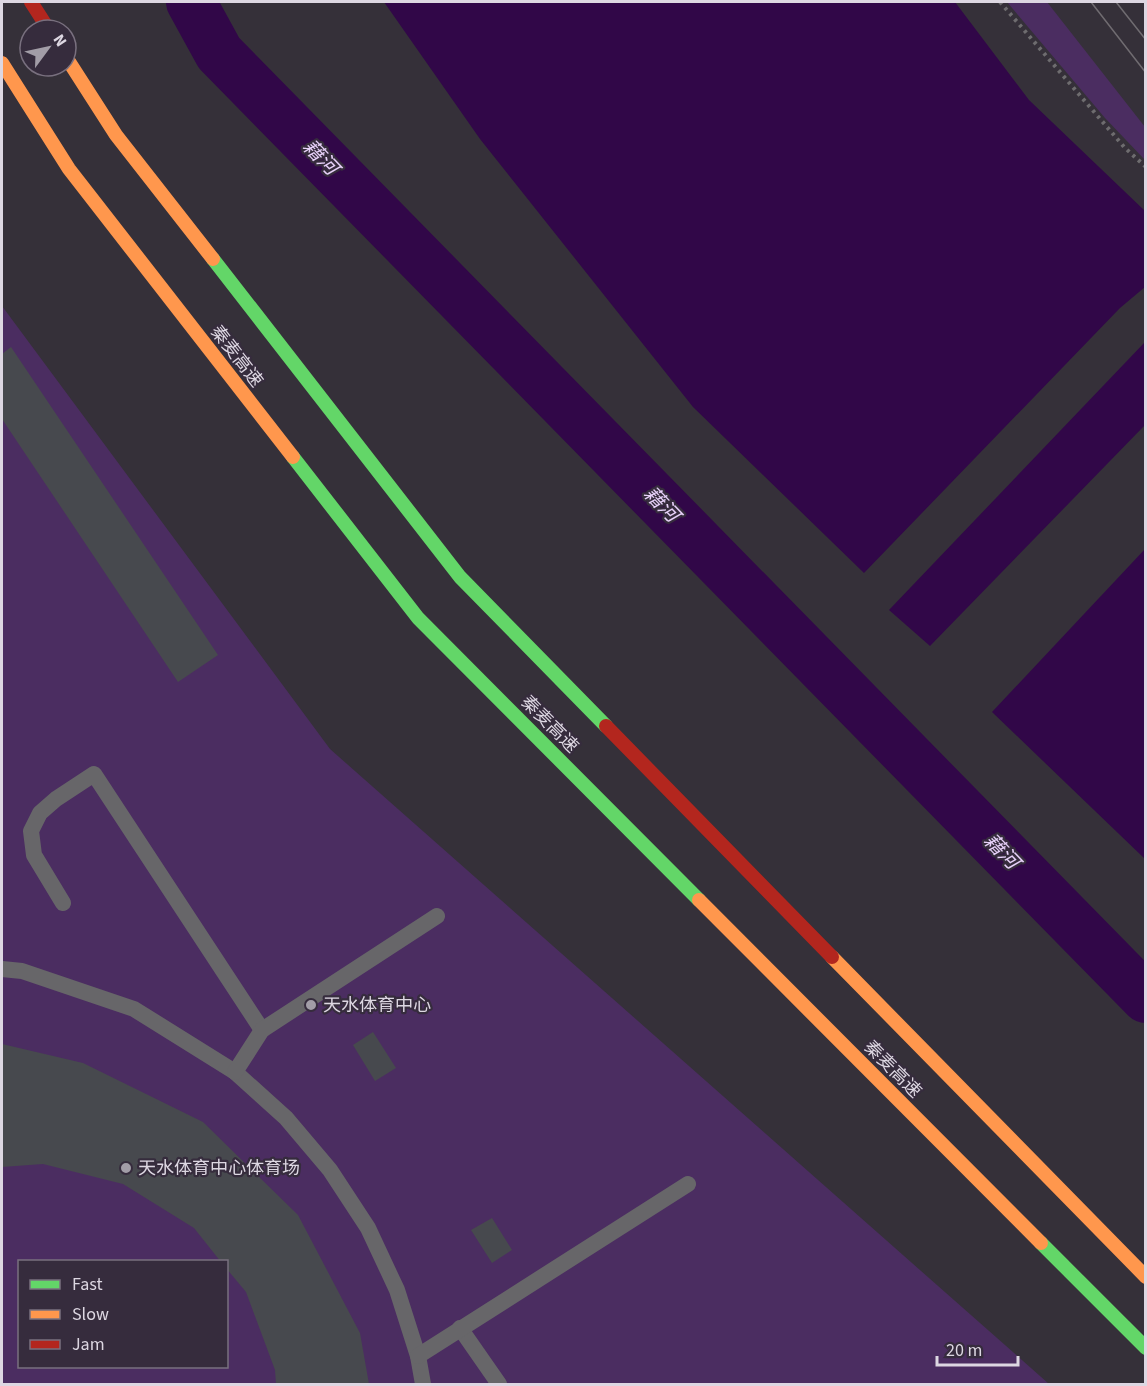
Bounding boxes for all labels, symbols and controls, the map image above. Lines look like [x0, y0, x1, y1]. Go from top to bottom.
north arrow [18, 18, 78, 78]
text: N [48, 30, 72, 51]
water label: 藉河 [296, 134, 347, 185]
street label: 秦麦高速 [205, 320, 269, 392]
water label: 藉河 [637, 481, 688, 532]
street label: 秦麦高速 [515, 690, 584, 759]
water label: 藉河 [977, 828, 1028, 879]
place label: 天水体育中心 [323, 993, 431, 1018]
marker: 天水体育中心 [304, 998, 318, 1012]
street label: 秦麦高速 [858, 1035, 927, 1104]
place label: 天水体育中心体育场 [138, 1156, 300, 1181]
marker: 天水体育中心体育场 [119, 1161, 133, 1175]
legend [18, 1260, 228, 1368]
text: Fast [72, 1272, 103, 1297]
text: Slow [72, 1302, 109, 1327]
scale bar [937, 1329, 1018, 1367]
text: Jam [72, 1332, 105, 1357]
text: 20 m [946, 1338, 982, 1363]

